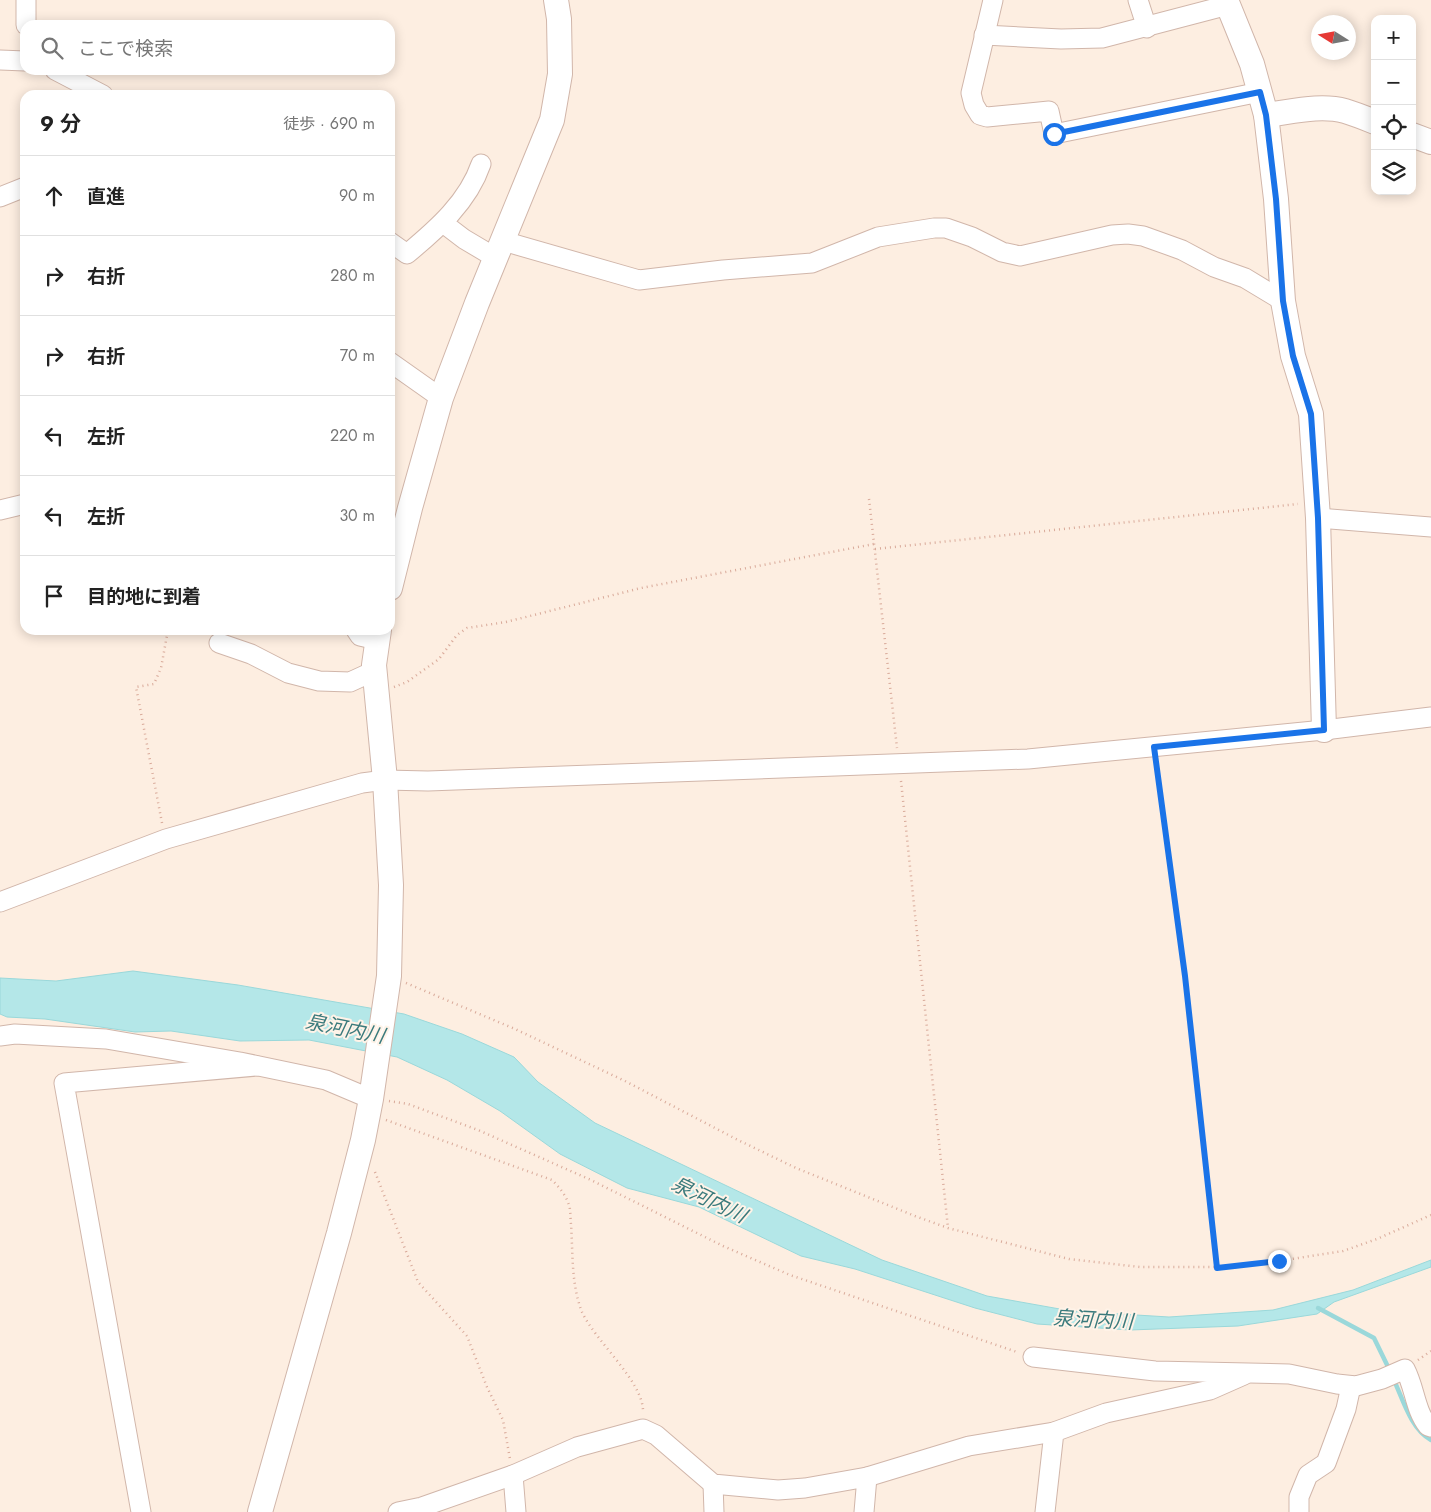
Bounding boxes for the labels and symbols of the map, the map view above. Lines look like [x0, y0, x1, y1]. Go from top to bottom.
north arrow [1311, 15, 1356, 60]
route start [1043, 123, 1066, 146]
water label: 泉河内川 [303, 1007, 389, 1051]
water label: 泉河内川 [667, 1169, 753, 1231]
route end [1268, 1250, 1291, 1273]
water label: 泉河内川 [1052, 1303, 1136, 1337]

